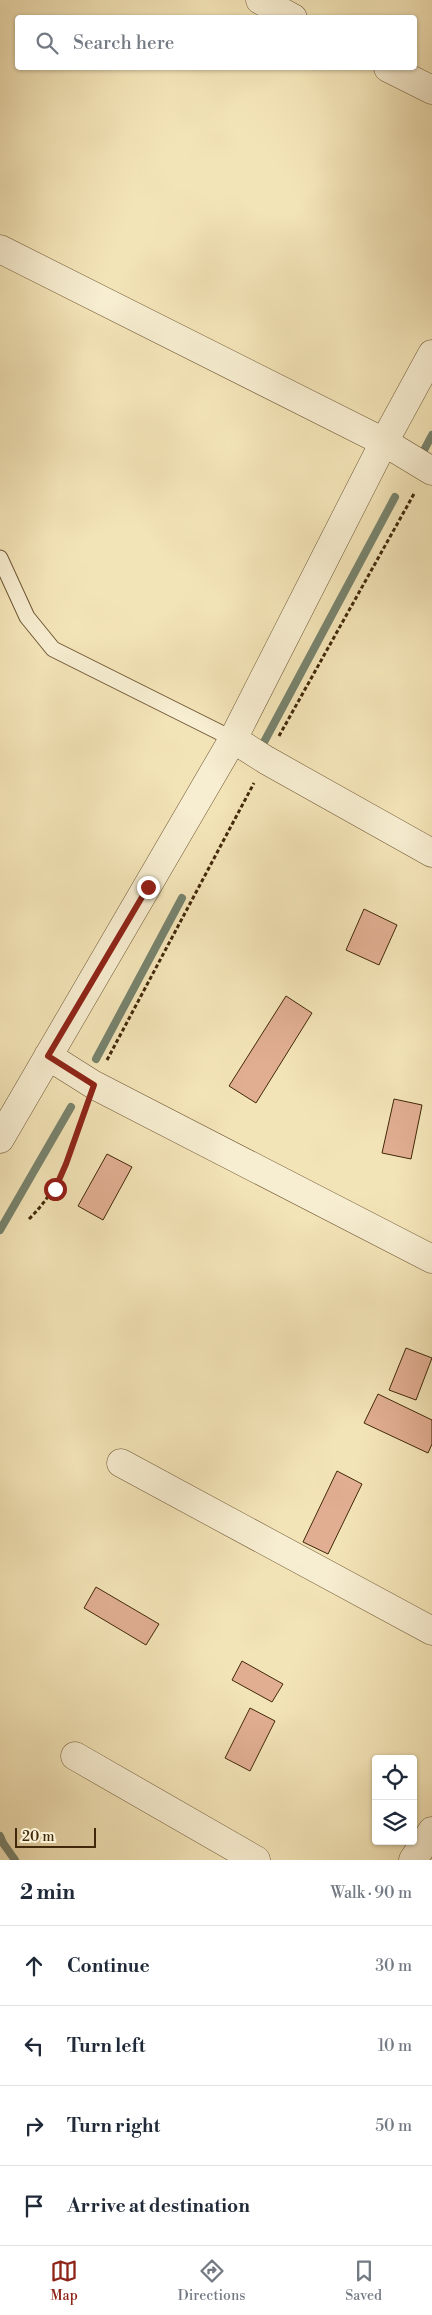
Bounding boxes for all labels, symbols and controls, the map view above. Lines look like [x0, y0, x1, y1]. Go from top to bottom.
search box [15, 15, 417, 70]
icon: search [33, 29, 61, 57]
text: Search here [73, 31, 174, 55]
route end [137, 876, 160, 899]
route start [44, 1178, 67, 1201]
map controls [372, 1755, 417, 1845]
button: locate [372, 1755, 417, 1800]
button: layers [372, 1800, 417, 1845]
scale bar [15, 1825, 96, 1848]
text: 20 m [22, 1828, 54, 1846]
text: 2 min [20, 1880, 75, 1906]
text: Walk · 90 m [330, 1883, 412, 1903]
icon: ahead [20, 1952, 48, 1980]
text: Continue [67, 1954, 150, 1978]
text: 30 m [375, 1956, 412, 1976]
icon: left [20, 2032, 48, 2060]
text: Turn left [67, 2034, 146, 2058]
text: 10 m [378, 2036, 412, 2056]
icon: right [20, 2112, 48, 2140]
text: Turn right [67, 2114, 160, 2138]
text: 50 m [375, 2116, 412, 2136]
icon: arrive [20, 2192, 48, 2220]
text: Arrive at destination [67, 2194, 250, 2218]
tab: Map [50, 2257, 78, 2305]
tab: Directions [178, 2257, 245, 2305]
tab: Saved [345, 2257, 382, 2305]

